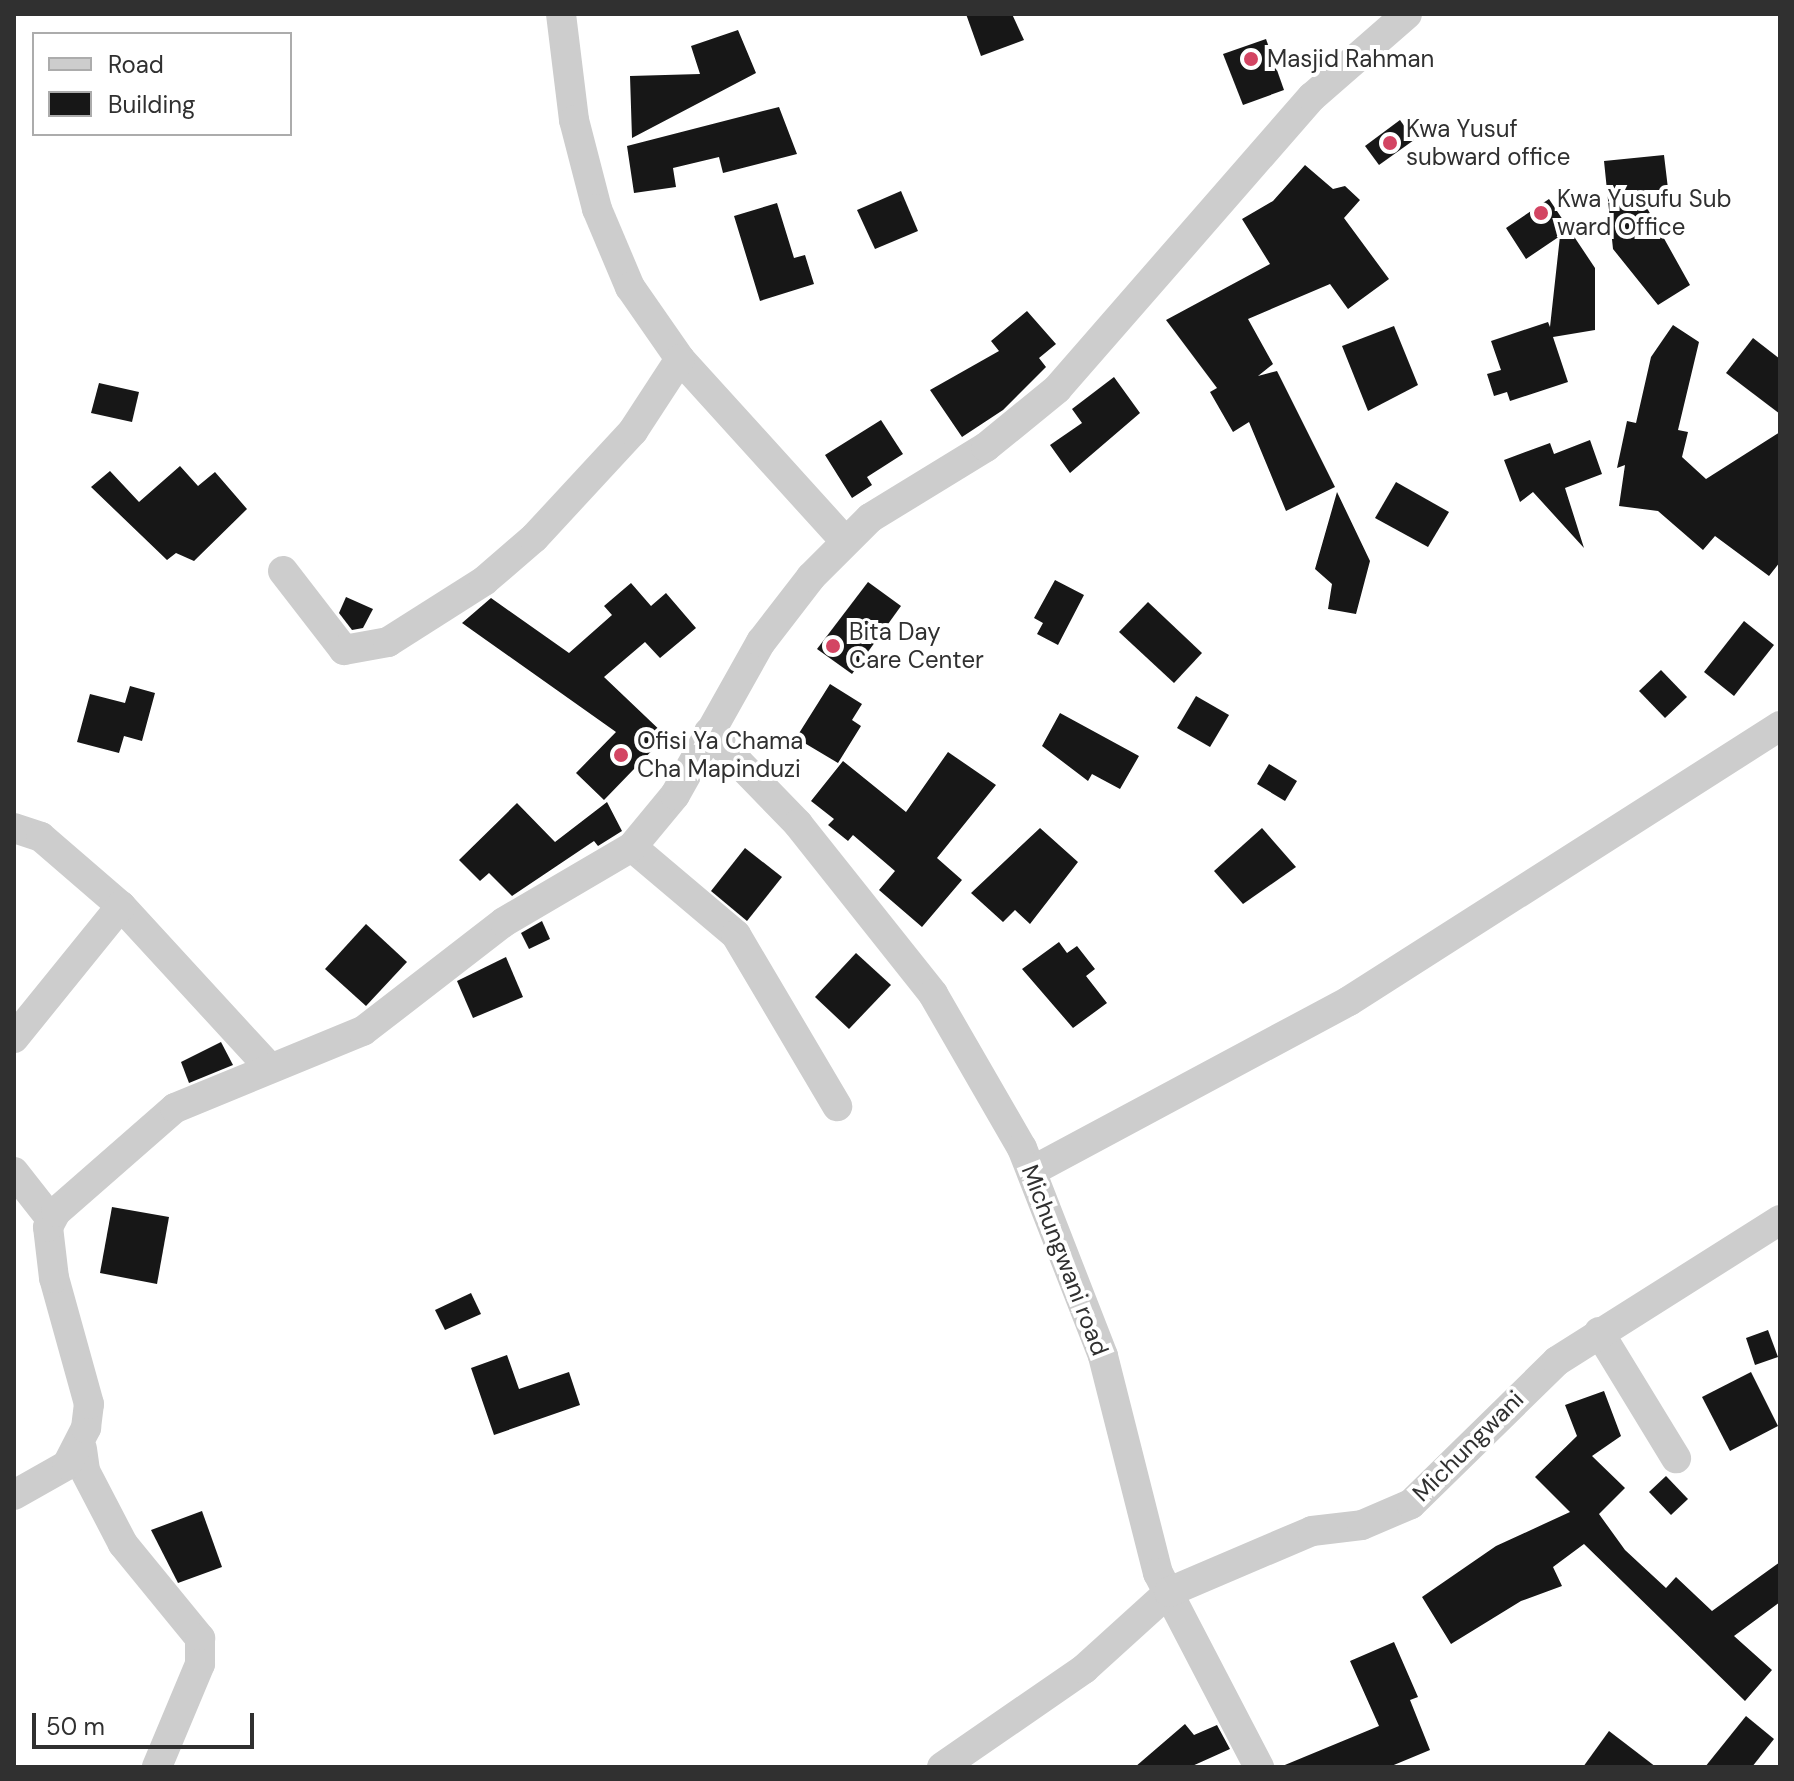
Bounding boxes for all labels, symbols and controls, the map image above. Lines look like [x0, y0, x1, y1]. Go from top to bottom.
legend [32, 32, 292, 136]
place label: Masjid Rahman [1267, 45, 1434, 73]
text: Road [108, 49, 164, 80]
marker: Masjid Rahman [1242, 50, 1260, 68]
text: Building [108, 89, 195, 120]
place label: Kwa Yusuf subward office [1406, 115, 1570, 171]
marker: Kwa Yusuf subward office [1381, 134, 1399, 152]
place label: Kwa Yusufu Sub ward Office [1557, 185, 1731, 241]
marker: Kwa Yusufu Sub ward Office [1532, 204, 1550, 222]
place label: Bita Day Care Center [849, 618, 984, 674]
marker: Bita Day Care Center [824, 637, 842, 655]
place label: Ofisi Ya Chama Cha Mapinduzi [637, 727, 803, 783]
marker: Ofisi Ya Chama Cha Mapinduzi [612, 746, 630, 764]
street label: Michungwani road [1015, 1161, 1115, 1359]
street label: Michungwani [1407, 1385, 1529, 1507]
scale bar [36, 1697, 258, 1747]
text: 50 m [46, 1711, 105, 1742]

